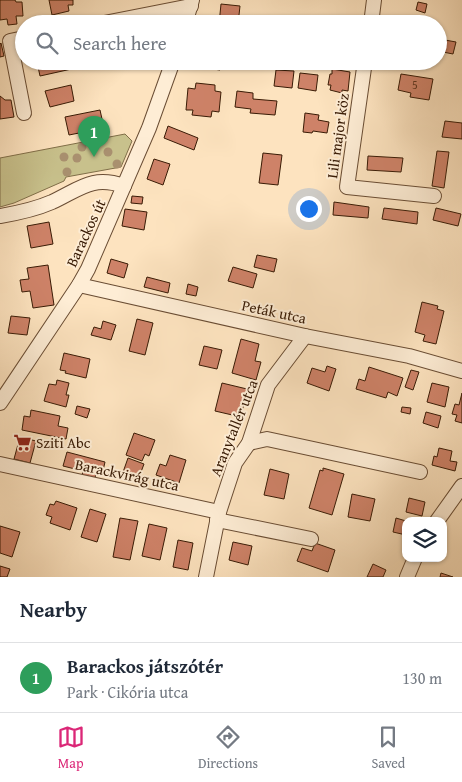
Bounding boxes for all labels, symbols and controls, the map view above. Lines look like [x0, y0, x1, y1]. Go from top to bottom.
search box [15, 15, 447, 70]
icon: search [33, 29, 61, 57]
text: Search here [73, 29, 167, 57]
house number: 5 [412, 76, 418, 93]
street label: Lili major köz [321, 92, 354, 180]
pin: 1 [78, 116, 110, 157]
street label: Barackos út [61, 195, 111, 270]
your location [296, 196, 322, 222]
street label: Peták utca [240, 294, 308, 329]
street label: Aranytallér utca [205, 376, 262, 479]
place label: Sziti Abc [36, 432, 91, 453]
supermarket icon: Sziti Abc [12, 433, 32, 453]
street label: Barackvirág utca [73, 453, 181, 496]
map controls [402, 517, 447, 562]
button: layers [402, 517, 447, 562]
text: Nearby [20, 594, 87, 625]
text: Barackos játszótér [67, 652, 223, 680]
text: 1 [32, 666, 40, 690]
text: 130 m [402, 666, 442, 690]
text: Park · Cikória utca [67, 680, 188, 704]
tab: Map [57, 723, 85, 773]
tab: Directions [198, 723, 258, 773]
tab: Saved [371, 723, 405, 773]

